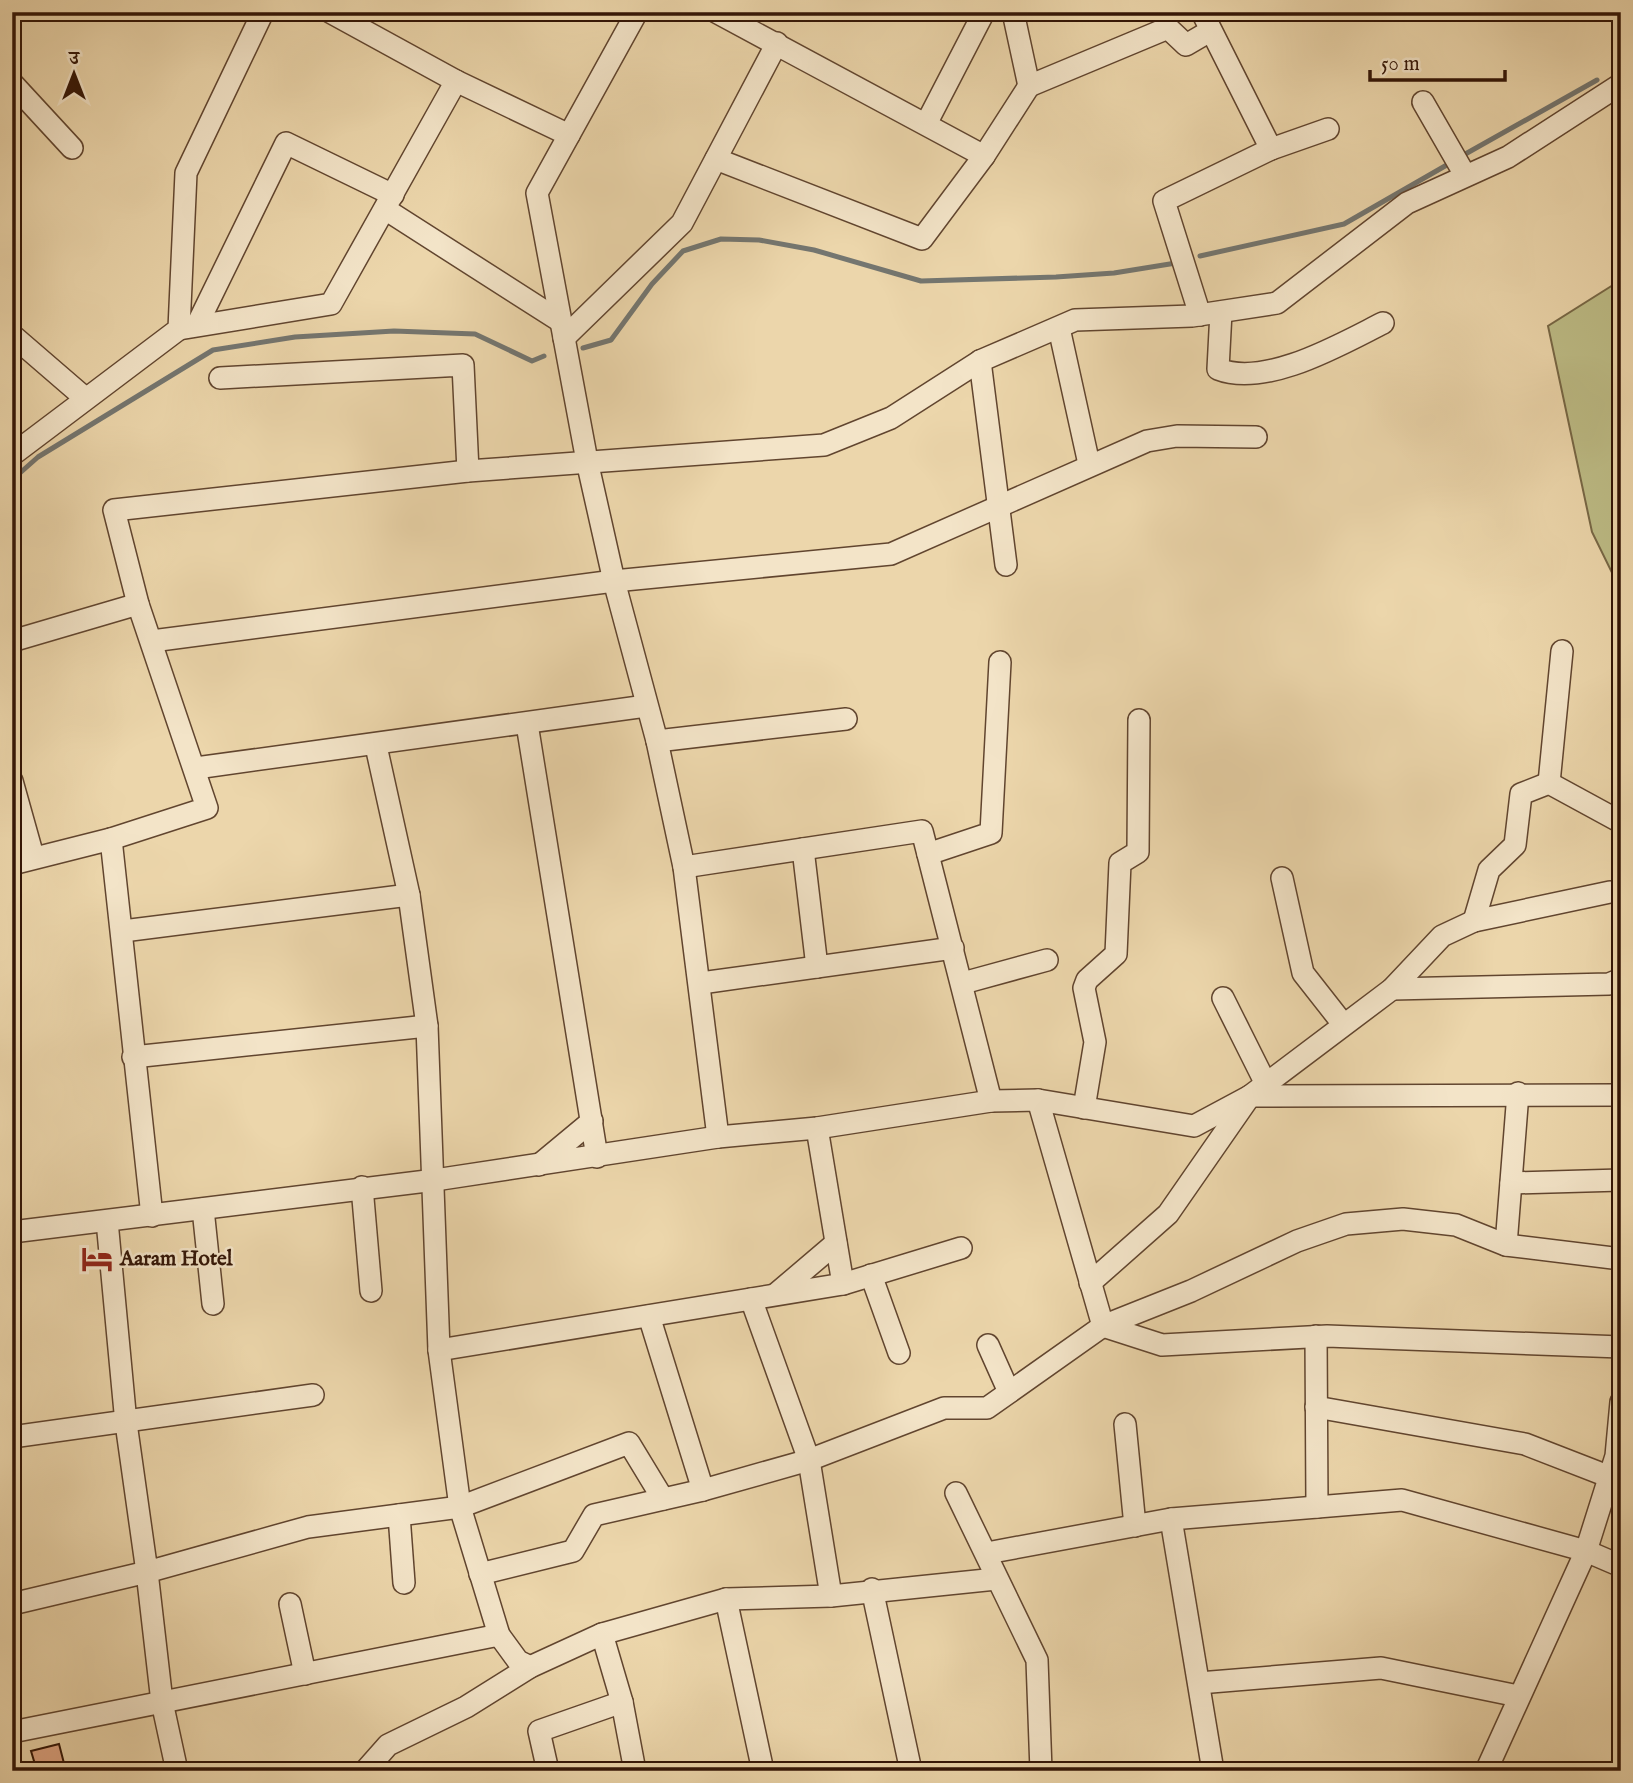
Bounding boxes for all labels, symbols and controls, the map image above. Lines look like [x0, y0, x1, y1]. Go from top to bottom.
north arrow [38, 38, 108, 108]
scale bar [1370, 38, 1505, 82]
text: उ [67, 47, 80, 71]
text: 50 m [1381, 51, 1420, 78]
hotel icon: Aaram Hotel [80, 1242, 114, 1276]
place label: Aaram Hotel [119, 1246, 234, 1273]

